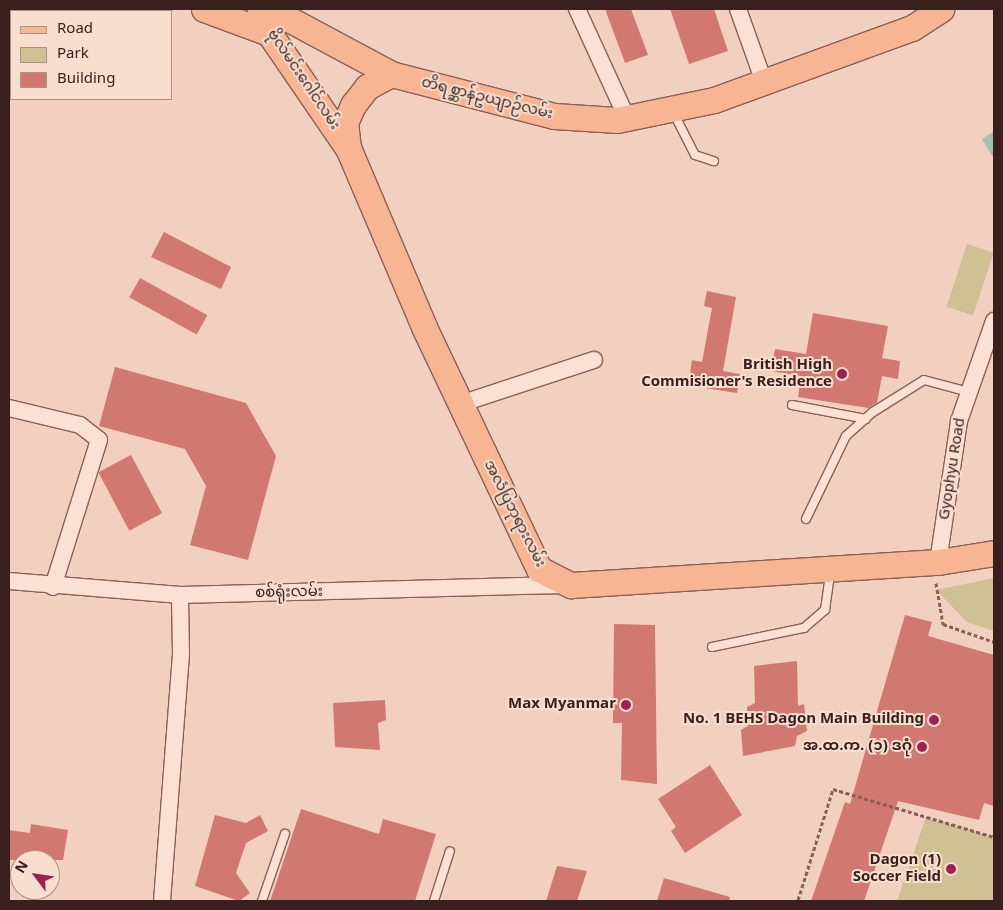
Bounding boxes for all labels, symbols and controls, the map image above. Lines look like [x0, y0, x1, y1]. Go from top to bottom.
legend [10, 10, 172, 100]
text: Road [57, 13, 93, 46]
street label: ဗိုလ်မင်းဂေါင်လမ်း [263, 26, 343, 134]
text: Park [57, 38, 89, 71]
text: Building [57, 63, 115, 96]
street label: တိရစ္ဆာန်ဥယျာဉ်လမ်း [419, 74, 555, 124]
place label: British High Commisioner's Residence [641, 356, 832, 391]
marker: British High Commisioner's Residence [836, 368, 848, 380]
street label: Gyophyu Road [936, 417, 970, 521]
street label: အလံပြဘုရားလမ်း [479, 457, 549, 571]
street label: စစ်ရုံးလမ်း [255, 583, 323, 603]
place label: Max Myanmar [508, 696, 616, 714]
marker: Max Myanmar [620, 699, 632, 711]
place label: No. 1 BEHS Dagon Main Building [683, 711, 924, 729]
marker: No. 1 BEHS Dagon Main Building [928, 714, 940, 726]
place label: အ.ထ.က. (၁) ဒဂုံ [803, 738, 912, 756]
marker: အ.ထ.က. (၁) ဒဂုံ [916, 741, 928, 753]
north arrow [10, 850, 60, 900]
place label: Dagon (1) Soccer Field [853, 851, 941, 886]
text: N [6, 855, 39, 880]
marker: Dagon (1) Soccer Field [945, 863, 957, 875]

